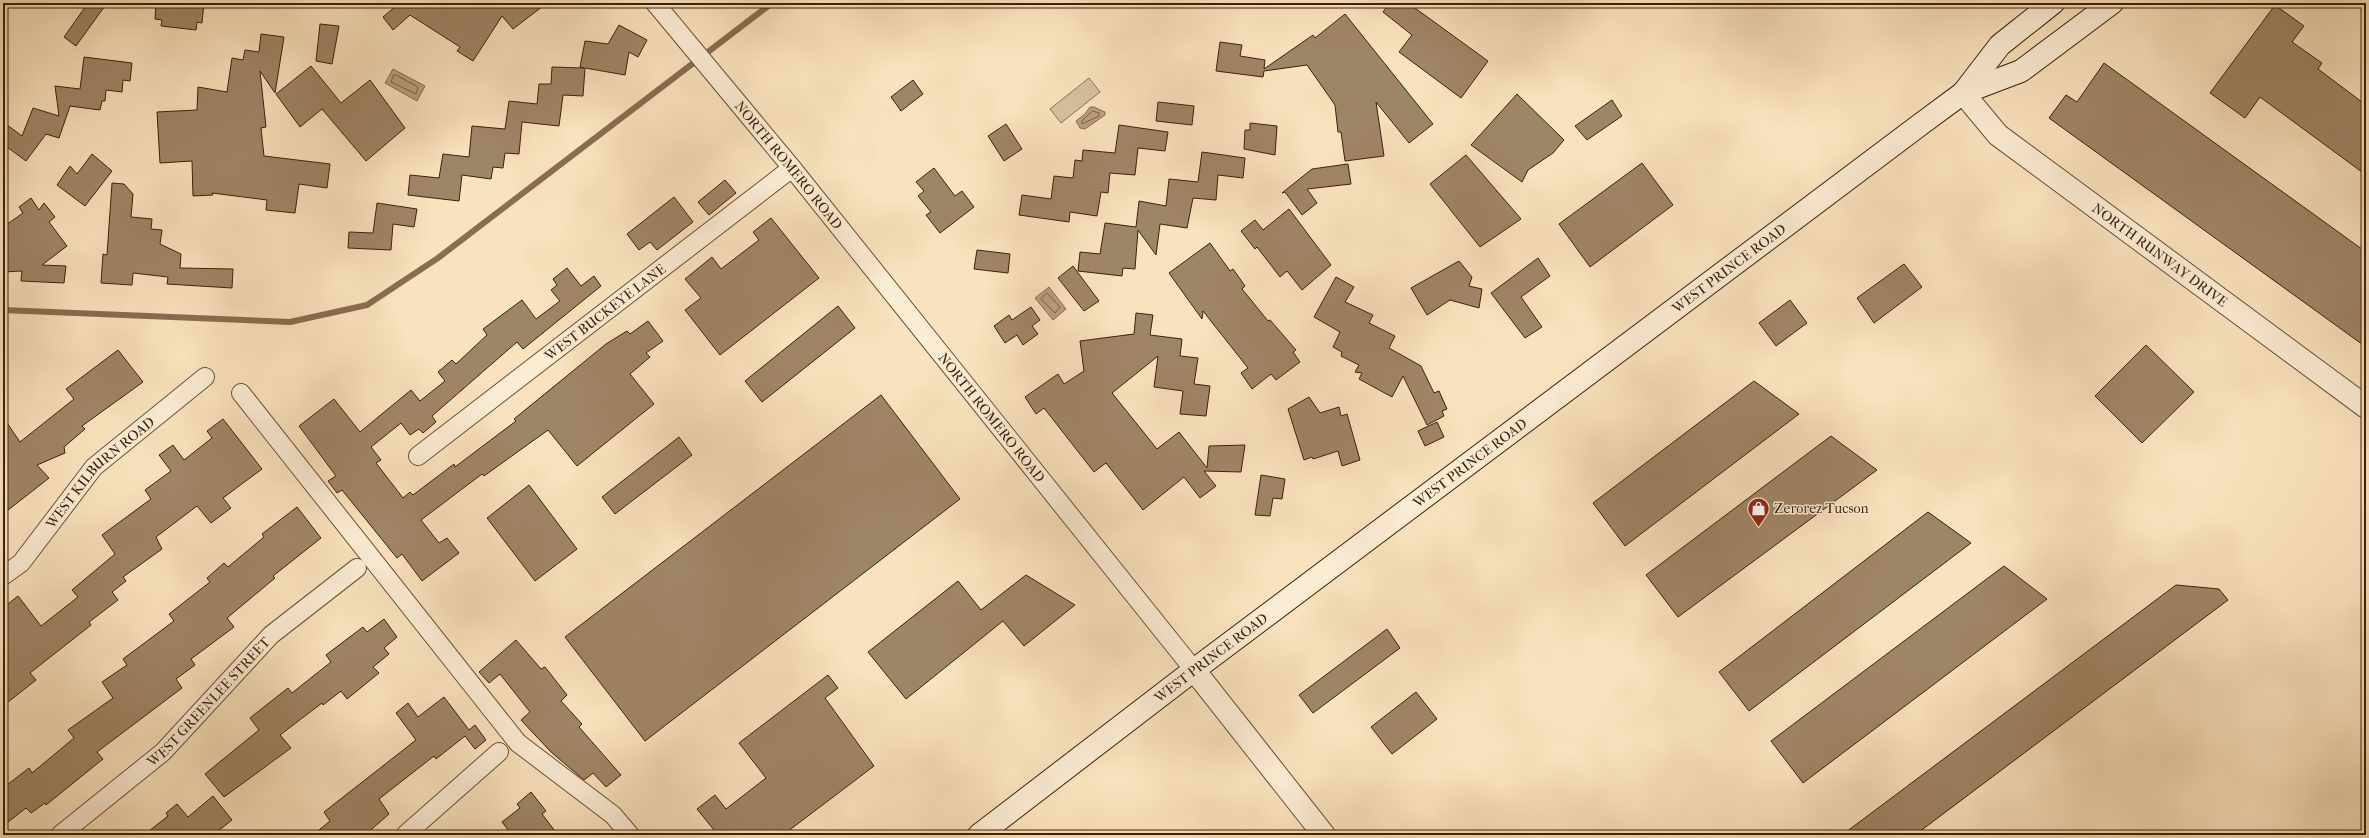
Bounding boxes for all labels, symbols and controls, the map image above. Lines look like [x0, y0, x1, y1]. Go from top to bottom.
street label: NORTH ROMERO ROAD [731, 97, 846, 233]
street label: NORTH RUNWAY DRIVE [2089, 199, 2231, 310]
street label: WEST PRINCE ROAD [1668, 220, 1789, 317]
street label: WEST BUCKEYE LANE [540, 260, 669, 365]
street label: NORTH ROMERO ROAD [935, 349, 1049, 486]
street label: WEST KILBURN ROAD [41, 413, 158, 533]
street label: WEST PRINCE ROAD [1409, 414, 1530, 512]
shop icon: Zerorez Tucson [1745, 495, 1771, 528]
place label: Zerorez Tucson [1774, 500, 1869, 517]
street label: WEST PRINCE ROAD [1150, 609, 1271, 707]
street label: WEST GREENLEE STREET [143, 633, 274, 771]

